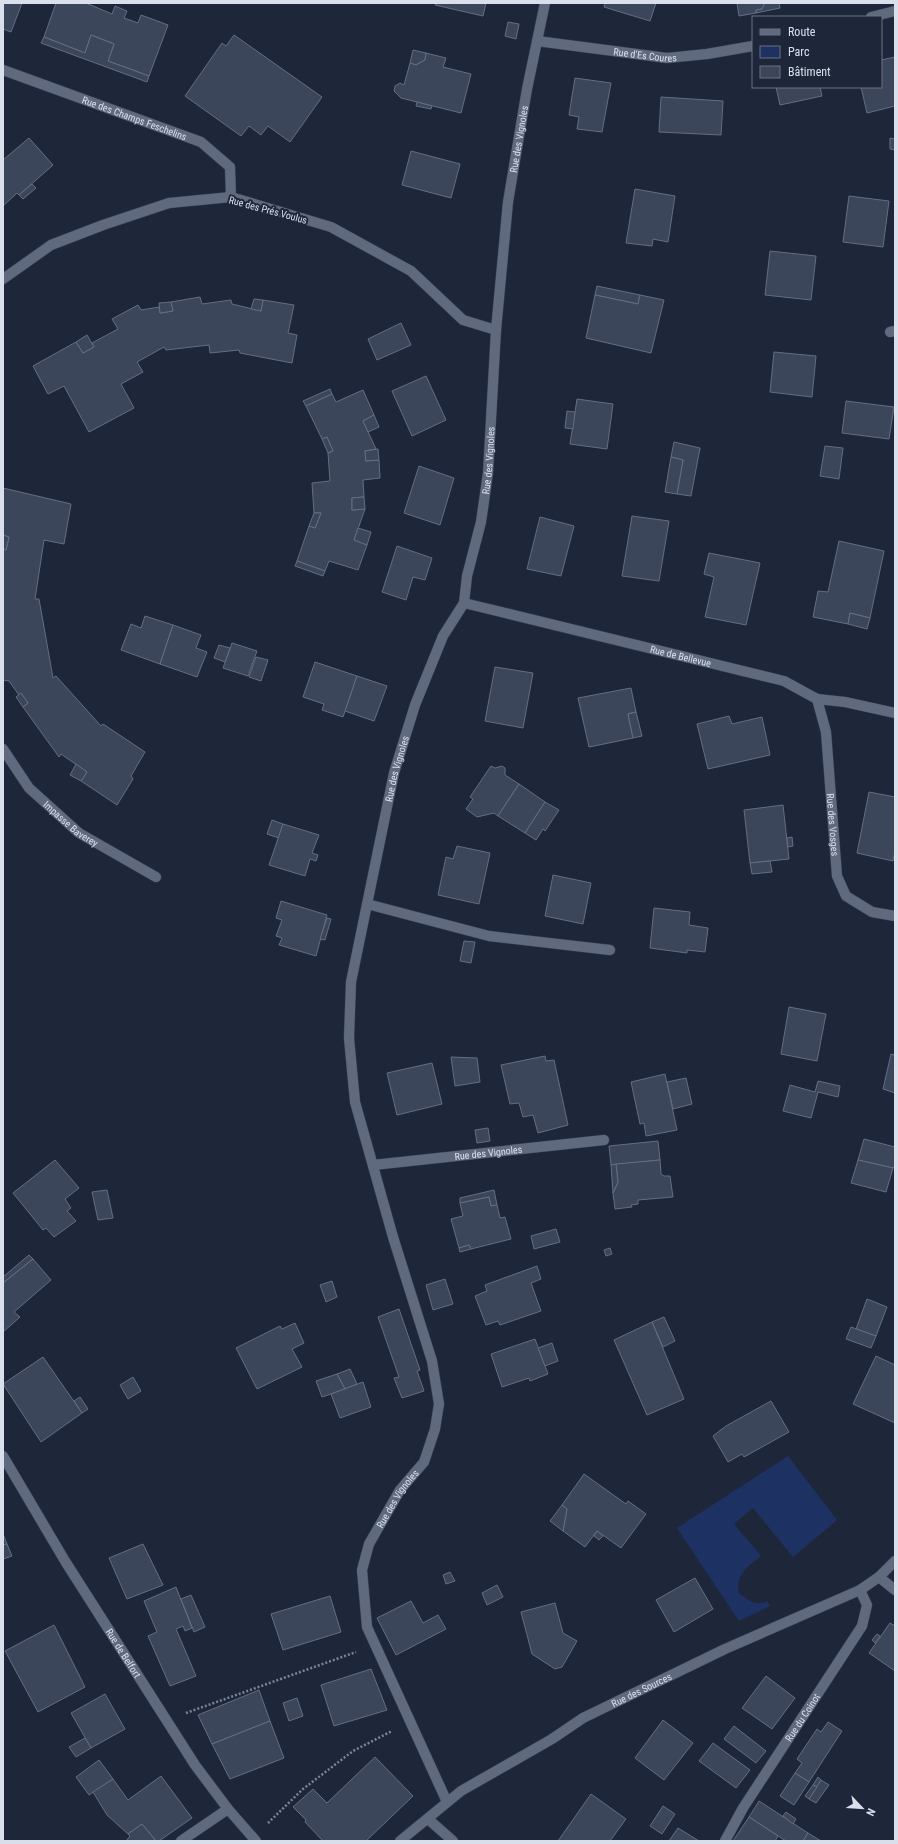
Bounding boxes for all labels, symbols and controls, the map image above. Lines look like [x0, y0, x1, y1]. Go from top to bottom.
legend [752, 16, 882, 88]
text: Route [788, 25, 816, 39]
text: Parc [788, 45, 810, 59]
street label: Rue d'Es Coures [613, 46, 678, 64]
text: Bâtiment [788, 65, 831, 79]
street label: Rue des Champs Feschelins [81, 94, 189, 142]
street label: Rue des Vignoles [508, 104, 530, 174]
street label: Rue des Prés Voulus [228, 194, 309, 226]
street label: Rue des Vignoles [480, 426, 496, 495]
street label: Rue de Bellevue [649, 643, 713, 669]
street label: Rue des Vignoles [383, 734, 411, 803]
street label: Rue des Vosges [825, 793, 841, 857]
street label: Impasse Baverey [41, 798, 100, 848]
street label: Rue des Vignoles [454, 1143, 523, 1162]
street label: Rue des Vignoles [374, 1467, 421, 1530]
street label: Rue de Belfort [104, 1626, 143, 1680]
street label: Rue des Sources [609, 1670, 674, 1709]
street label: Rue du Coinot [783, 1691, 822, 1743]
north arrow [842, 1788, 882, 1828]
text: N [863, 1806, 878, 1818]

